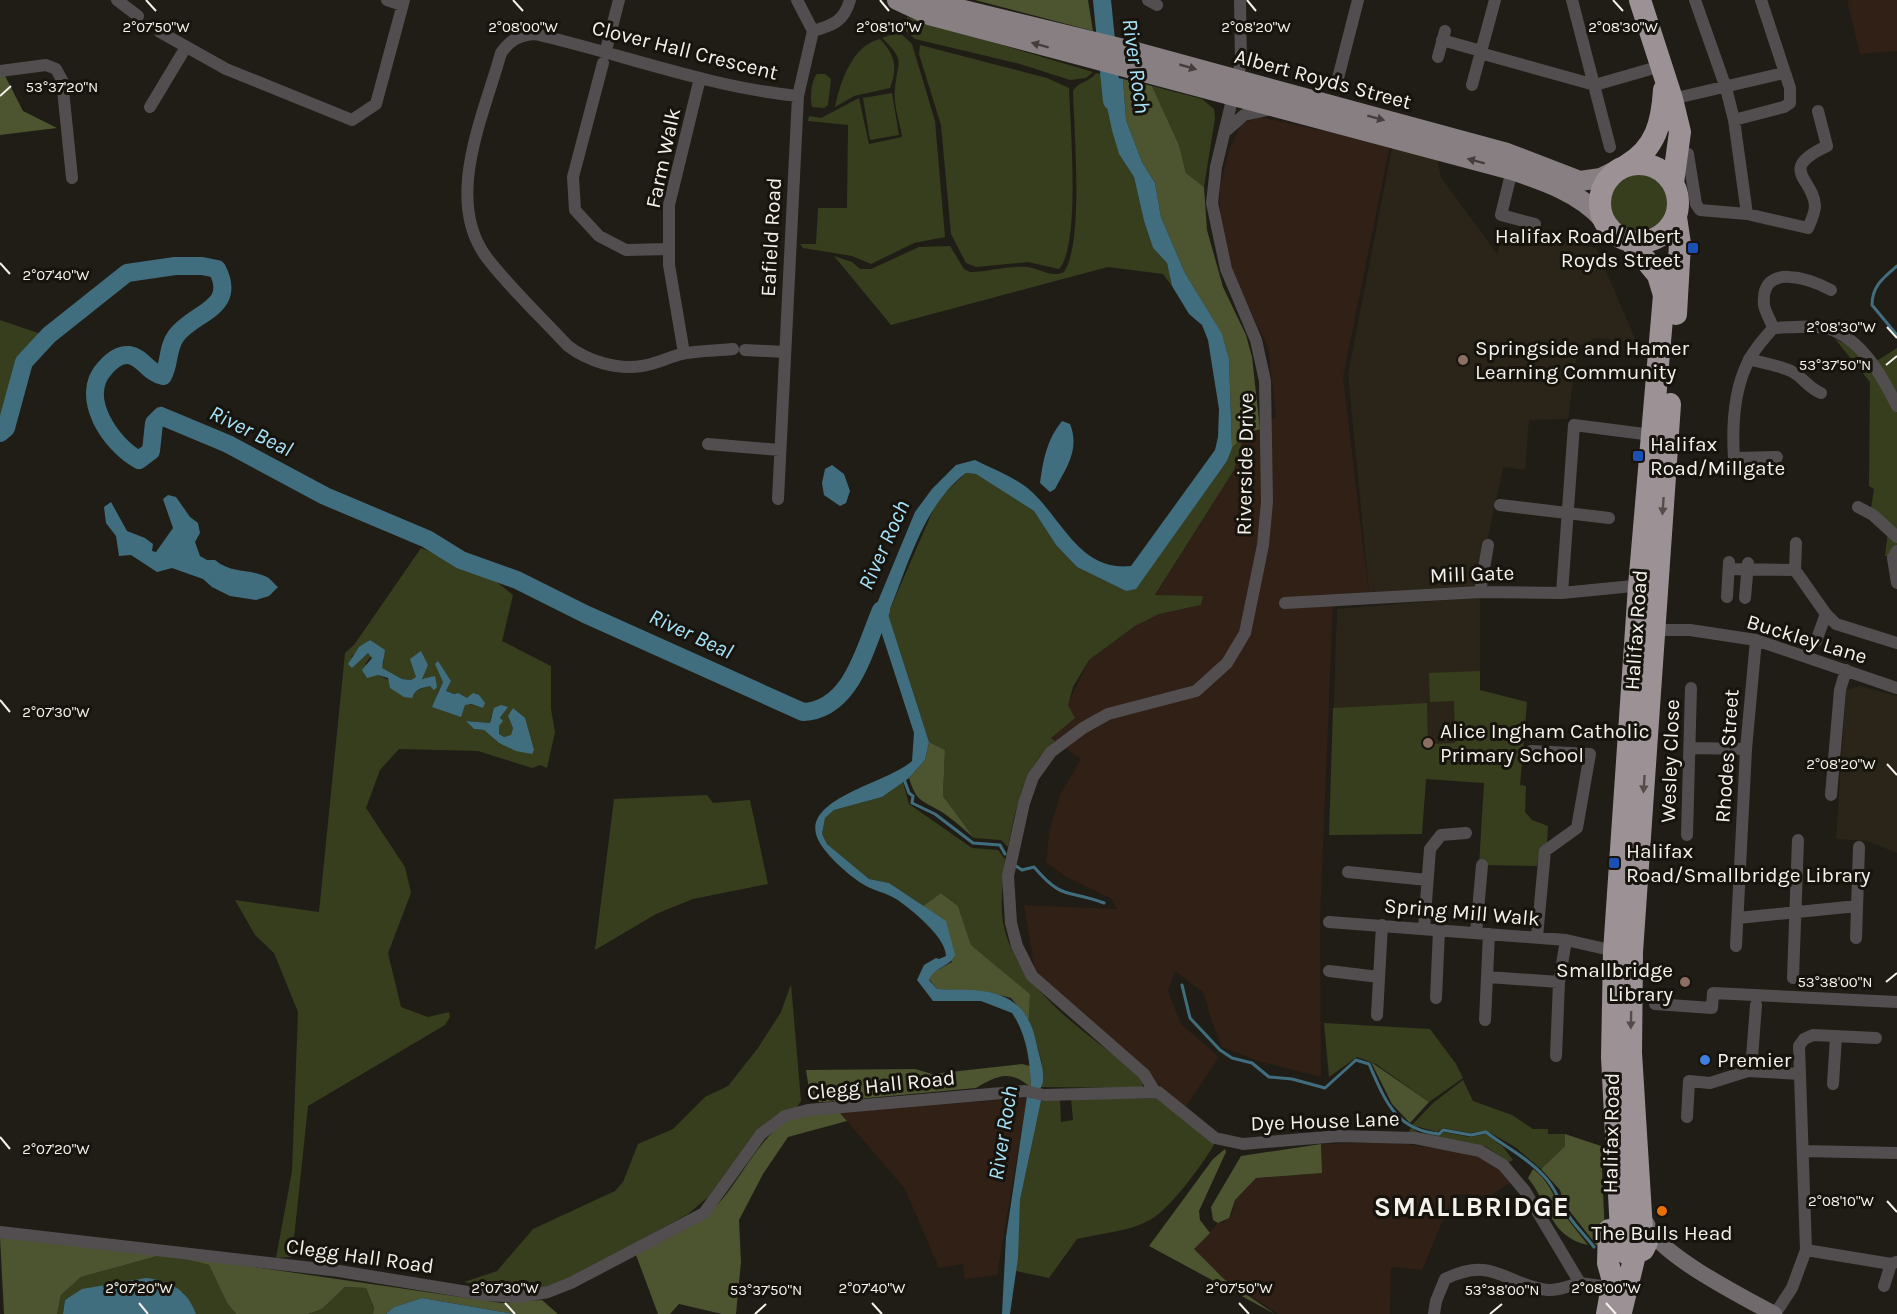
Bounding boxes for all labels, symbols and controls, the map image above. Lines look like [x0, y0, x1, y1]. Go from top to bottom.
street label: Clover Hall Crescent [589, 15, 781, 85]
water label: River Roch [1116, 17, 1156, 115]
text: 2°07'50"W [122, 18, 190, 36]
text: 2°08'00"W [488, 18, 558, 36]
text: 2°08'10"W [856, 18, 922, 36]
text: 2°08'20"W [1221, 18, 1291, 36]
text: 2°08'30"W [1588, 18, 1658, 36]
one-way arrow [1030, 40, 1049, 50]
street label: Albert Royds Street [1232, 44, 1414, 114]
one-way arrow [1179, 63, 1197, 72]
text: 53°37'20"N [26, 78, 98, 96]
street label: Farm Walk [641, 106, 685, 210]
one-way arrow [1367, 114, 1385, 123]
one-way arrow [1467, 155, 1485, 165]
street label: Eafield Road [756, 177, 786, 297]
place label: Halifax Road/Albert Royds Street [1495, 224, 1681, 272]
marker: Halifax Road/Albert Royds Street [1686, 241, 1700, 255]
text: 2°07'40"W [22, 266, 90, 284]
text: 2°08'30"W [1806, 318, 1876, 336]
place label: Springside and Hamer Learning Community [1475, 336, 1690, 384]
marker: Springside and Hamer Learning Community [1456, 353, 1470, 367]
text: 53°37'50"N [1799, 356, 1871, 374]
street label: Riverside Drive [1232, 392, 1258, 536]
water label: River Beal [205, 400, 297, 462]
place label: Halifax Road/Millgate [1650, 432, 1785, 480]
marker: Halifax Road/Millgate [1631, 449, 1645, 463]
water label: River Roch [853, 496, 915, 594]
one-way arrow [1658, 496, 1667, 515]
street label: Mill Gate [1429, 561, 1515, 587]
street label: Halifax Road [1620, 569, 1652, 691]
water label: River Beal [645, 603, 737, 665]
street label: Buckley Lane [1744, 609, 1870, 669]
street label: Rhodes Street [1710, 688, 1744, 824]
street label: Wesley Close [1656, 699, 1684, 823]
text: 2°07'30"W [22, 703, 90, 721]
place label: Alice Ingham Catholic Primary School [1440, 719, 1650, 767]
marker: Alice Ingham Catholic Primary School [1421, 736, 1435, 750]
text: 2°08'20"W [1806, 755, 1876, 773]
one-way arrow [1639, 774, 1649, 793]
place label: Halifax Road/Smallbridge Library [1626, 839, 1871, 887]
marker: Halifax Road/Smallbridge Library [1607, 856, 1621, 870]
street label: Spring Mill Walk [1383, 893, 1541, 931]
place label: Smallbridge Library [1556, 958, 1673, 1006]
text: 53°38'00"N [1797, 973, 1873, 991]
marker: Smallbridge Library [1678, 975, 1692, 989]
one-way arrow [1626, 1011, 1636, 1030]
place label: Premier [1717, 1048, 1792, 1072]
marker: Premier [1698, 1053, 1712, 1067]
street label: Clegg Hall Road [806, 1065, 956, 1105]
street label: Halifax Road [1598, 1073, 1624, 1193]
water label: River Roch [983, 1084, 1023, 1182]
street label: Dye House Lane [1250, 1106, 1400, 1136]
text: 2°07'20"W [22, 1140, 90, 1158]
district label: SMALLBRIDGE [1374, 1191, 1570, 1223]
text: 2°08'10"W [1808, 1192, 1874, 1210]
marker: The Bulls Head [1655, 1204, 1669, 1218]
place label: The Bulls Head [1591, 1221, 1733, 1245]
street label: Clegg Hall Road [285, 1234, 435, 1278]
text: 2°07'20"W [105, 1279, 173, 1297]
text: 2°07'30"W [471, 1279, 539, 1297]
text: 2°07'40"W [838, 1279, 906, 1297]
text: 2°07'50"W [1205, 1279, 1273, 1297]
text: 2°08'00"W [1571, 1279, 1641, 1297]
text: 53°37'50"N [730, 1281, 802, 1299]
text: 53°38'00"N [1464, 1281, 1540, 1299]

